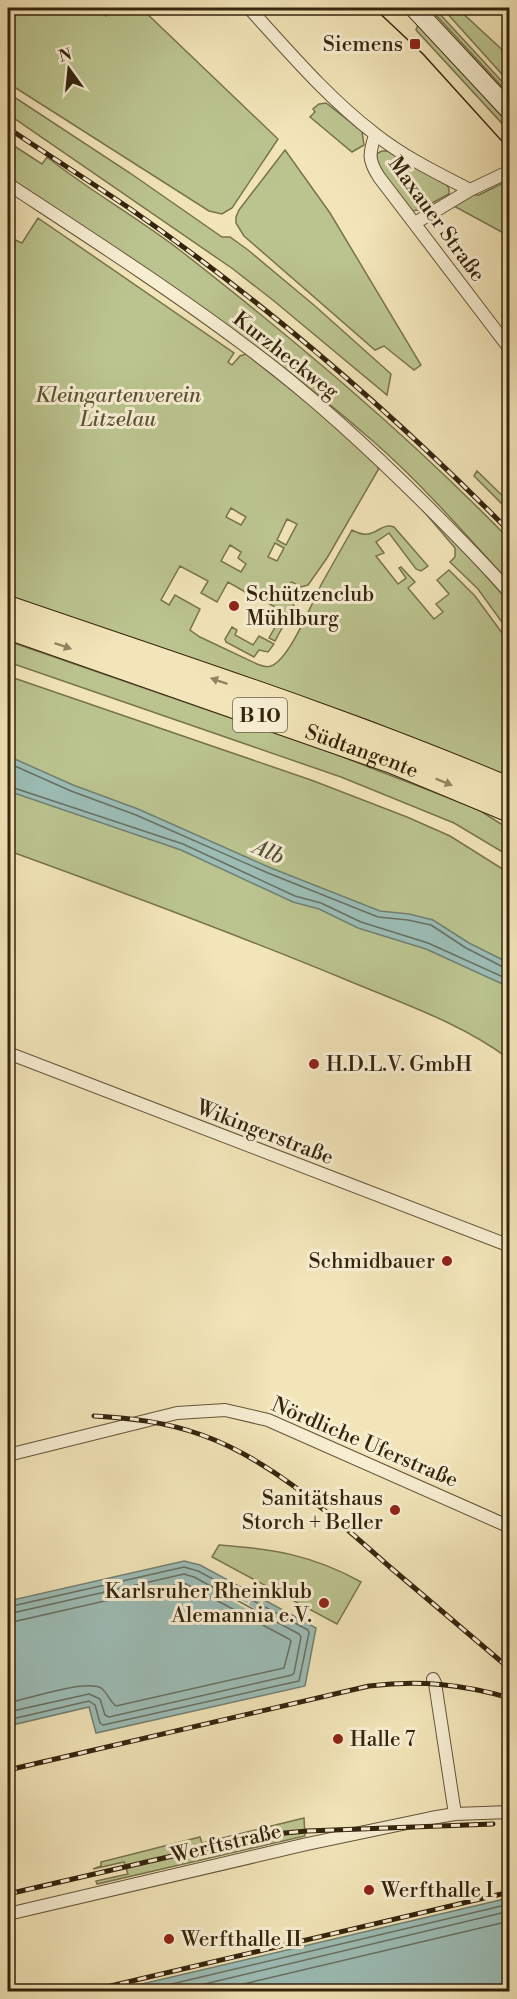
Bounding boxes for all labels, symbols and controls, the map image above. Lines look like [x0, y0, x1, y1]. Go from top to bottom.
place label: Siemens [323, 32, 403, 58]
marker: Siemens [408, 37, 422, 51]
north arrow [39, 39, 99, 99]
text: N [57, 44, 74, 67]
street label: Maxauer Straße [382, 152, 490, 287]
street label: Kurzheckweg [227, 306, 344, 405]
park label: Kleingartenverein Litzelau [35, 383, 201, 433]
place label: Schützenclub Mühlburg [246, 582, 374, 632]
marker: Schützenclub Mühlburg [227, 599, 241, 613]
one-way arrow [54, 642, 72, 652]
one-way arrow [210, 675, 228, 685]
road number: B 10 [233, 698, 287, 732]
street label: Südtangente [301, 720, 422, 785]
one-way arrow [436, 777, 454, 787]
water label: Alb [247, 833, 288, 871]
place label: H.D.L.V. GmbH [326, 1052, 472, 1078]
marker: H.D.L.V. GmbH [307, 1057, 321, 1071]
street label: Wikingerstraße [191, 1095, 337, 1171]
place label: Schmidbauer [308, 1249, 435, 1275]
marker: Schmidbauer [440, 1254, 454, 1268]
street label: Nördliche Uferstraße [268, 1392, 462, 1494]
place label: Sanitätshaus Storch + Beller [242, 1486, 383, 1536]
marker: Sanitätshaus Storch + Beller [388, 1503, 402, 1517]
place label: Karlsruher Rheinklub Alemannia e.V. [105, 1579, 312, 1629]
marker: Karlsruher Rheinklub Alemannia e.V. [317, 1596, 331, 1610]
place label: Halle 7 [350, 1727, 416, 1753]
marker: Halle 7 [331, 1732, 345, 1746]
street label: Werftstraße [168, 1819, 284, 1870]
place label: Werfthalle I [380, 1878, 493, 1904]
marker: Werfthalle I [362, 1883, 376, 1897]
place label: Werfthalle II [180, 1927, 301, 1953]
marker: Werfthalle II [162, 1932, 176, 1946]

